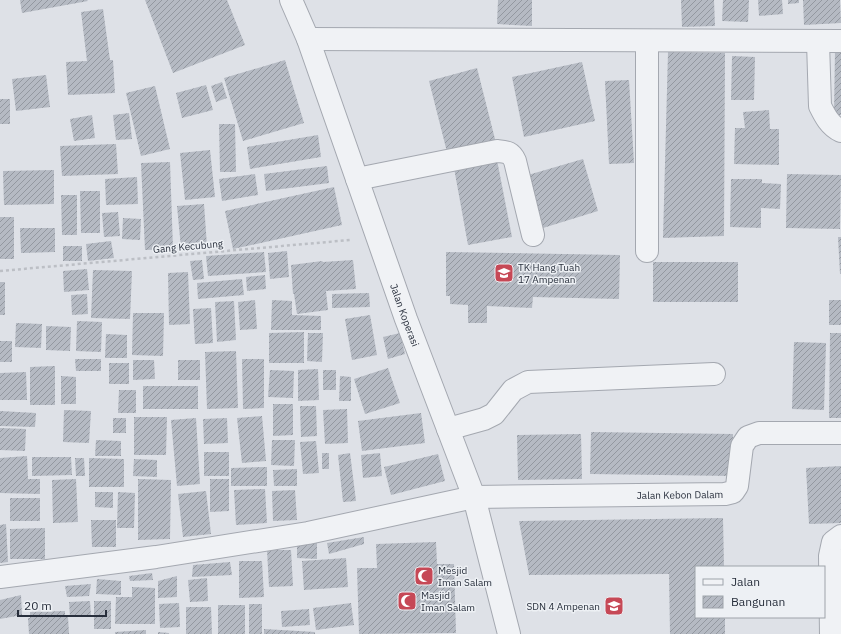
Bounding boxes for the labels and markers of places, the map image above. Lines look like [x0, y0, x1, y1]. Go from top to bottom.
place label: TK Hang Tuah 17 Ampenan [518, 261, 580, 286]
school or university icon: TK Hang Tuah 17 Ampenan [493, 262, 515, 284]
place label: Mesjid Iman Salam [438, 564, 492, 589]
mosque icon: Mesjid Iman Salam [413, 565, 435, 587]
place label: Masjid Iman Salam [421, 589, 475, 614]
mosque icon: Masjid Iman Salam [396, 590, 418, 612]
school or university icon: SDN 4 Ampenan [603, 595, 625, 617]
place label: SDN 4 Ampenan [527, 600, 600, 613]

